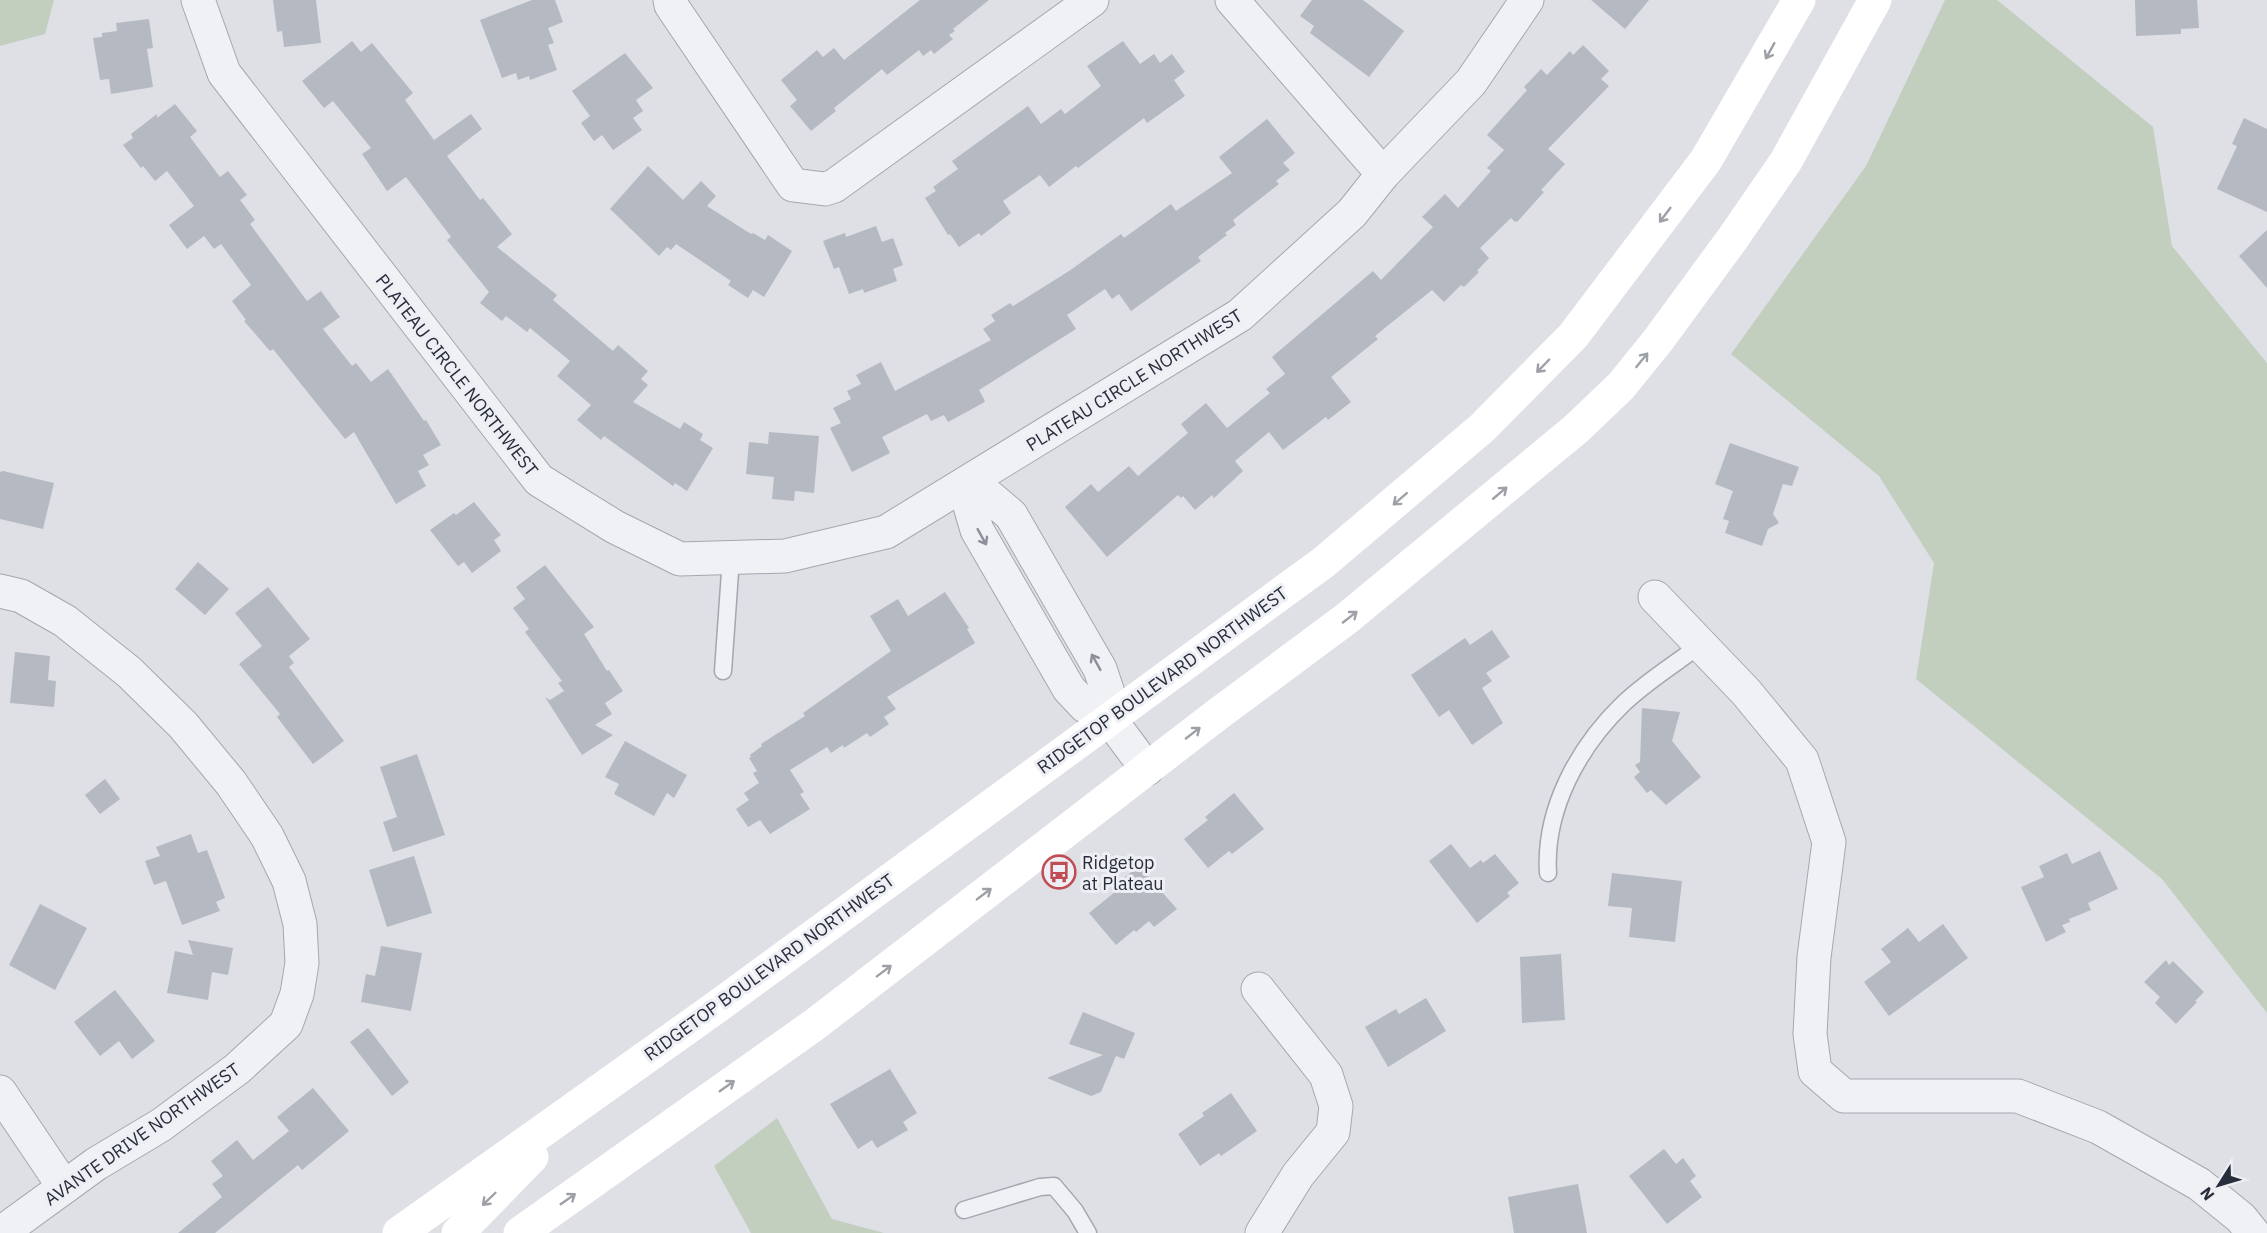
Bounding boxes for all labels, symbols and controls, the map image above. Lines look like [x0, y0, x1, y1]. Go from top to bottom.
one-way arrow [1764, 42, 1776, 59]
one-way arrow [1658, 206, 1671, 222]
street label: PLATEAU CIRCLE NORTHWEST [371, 269, 543, 481]
street label: PLATEAU CIRCLE NORTHWEST [1022, 304, 1246, 456]
one-way arrow [1635, 353, 1649, 368]
one-way arrow [1535, 359, 1550, 374]
one-way arrow [1492, 486, 1507, 500]
one-way arrow [1393, 492, 1408, 506]
one-way arrow [977, 528, 988, 546]
street label: RIDGETOP BOULEVARD NORTHWEST [1032, 581, 1292, 779]
one-way arrow [1341, 610, 1357, 623]
one-way arrow [1090, 654, 1102, 671]
one-way arrow [1185, 727, 1201, 740]
place label: Ridgetop at Plateau [1082, 851, 1164, 895]
bus stop icon: Ridgetop at Plateau [1041, 854, 1077, 890]
street label: RIDGETOP BOULEVARD NORTHWEST [639, 868, 899, 1066]
one-way arrow [976, 888, 992, 901]
one-way arrow [876, 965, 892, 978]
street label: AVANTE DRIVE NORTHWEST [40, 1058, 244, 1210]
one-way arrow [718, 1080, 734, 1093]
north arrow [2189, 1155, 2249, 1215]
text: N [2196, 1183, 2218, 1205]
one-way arrow [482, 1192, 497, 1207]
one-way arrow [559, 1193, 575, 1205]

